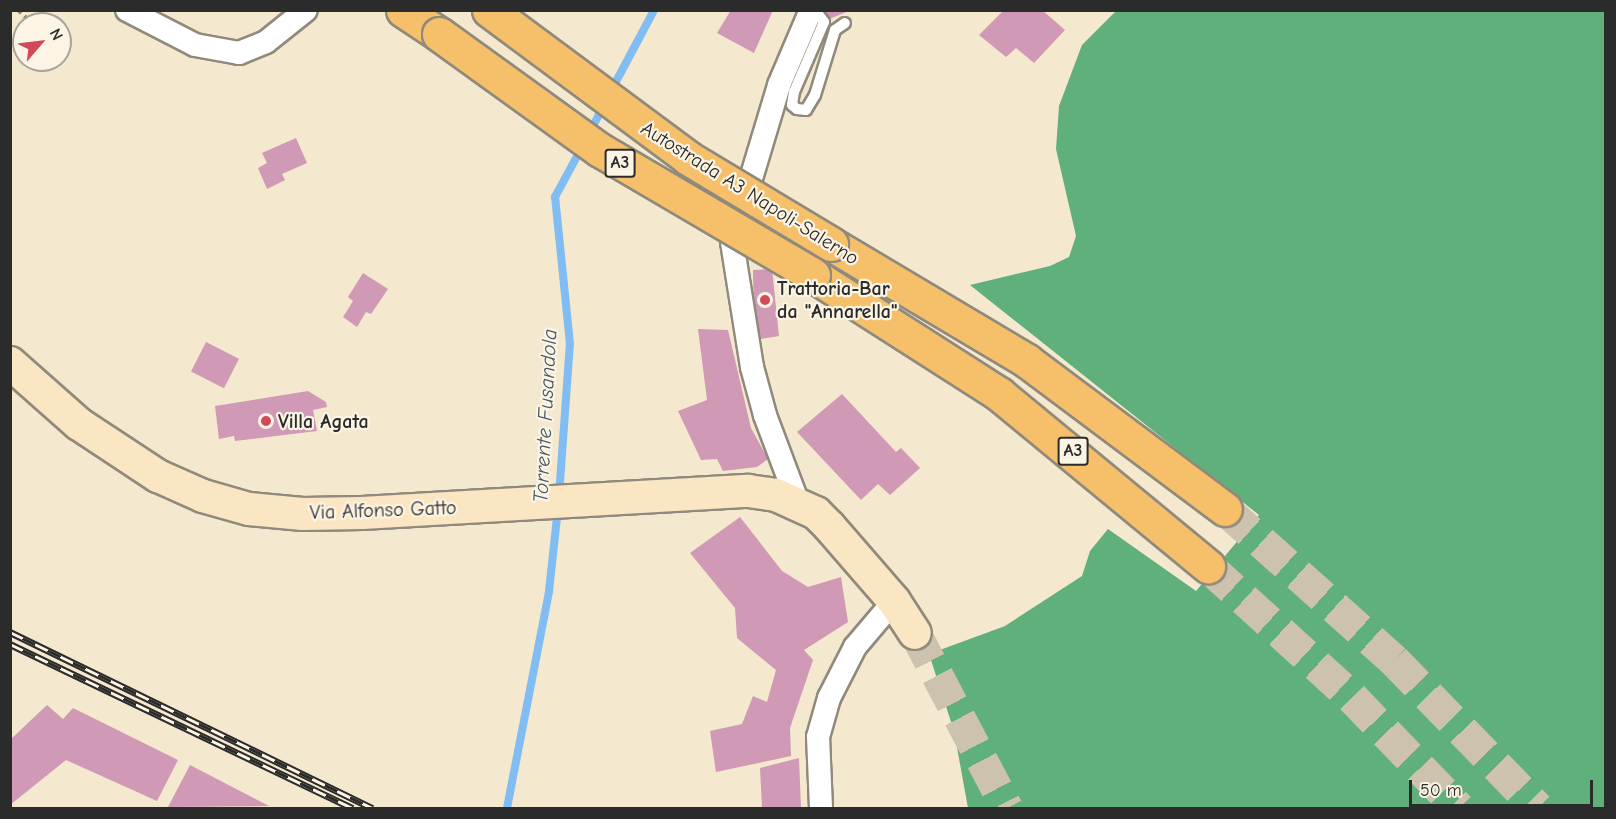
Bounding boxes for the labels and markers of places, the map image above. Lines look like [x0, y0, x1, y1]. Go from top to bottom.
place label: Trattoria-Bar da "Annarella" [777, 276, 898, 323]
marker: Trattoria-Bar da "Annarella" [758, 293, 772, 307]
place label: Villa Agata [278, 409, 369, 433]
marker: Villa Agata [259, 414, 273, 428]

